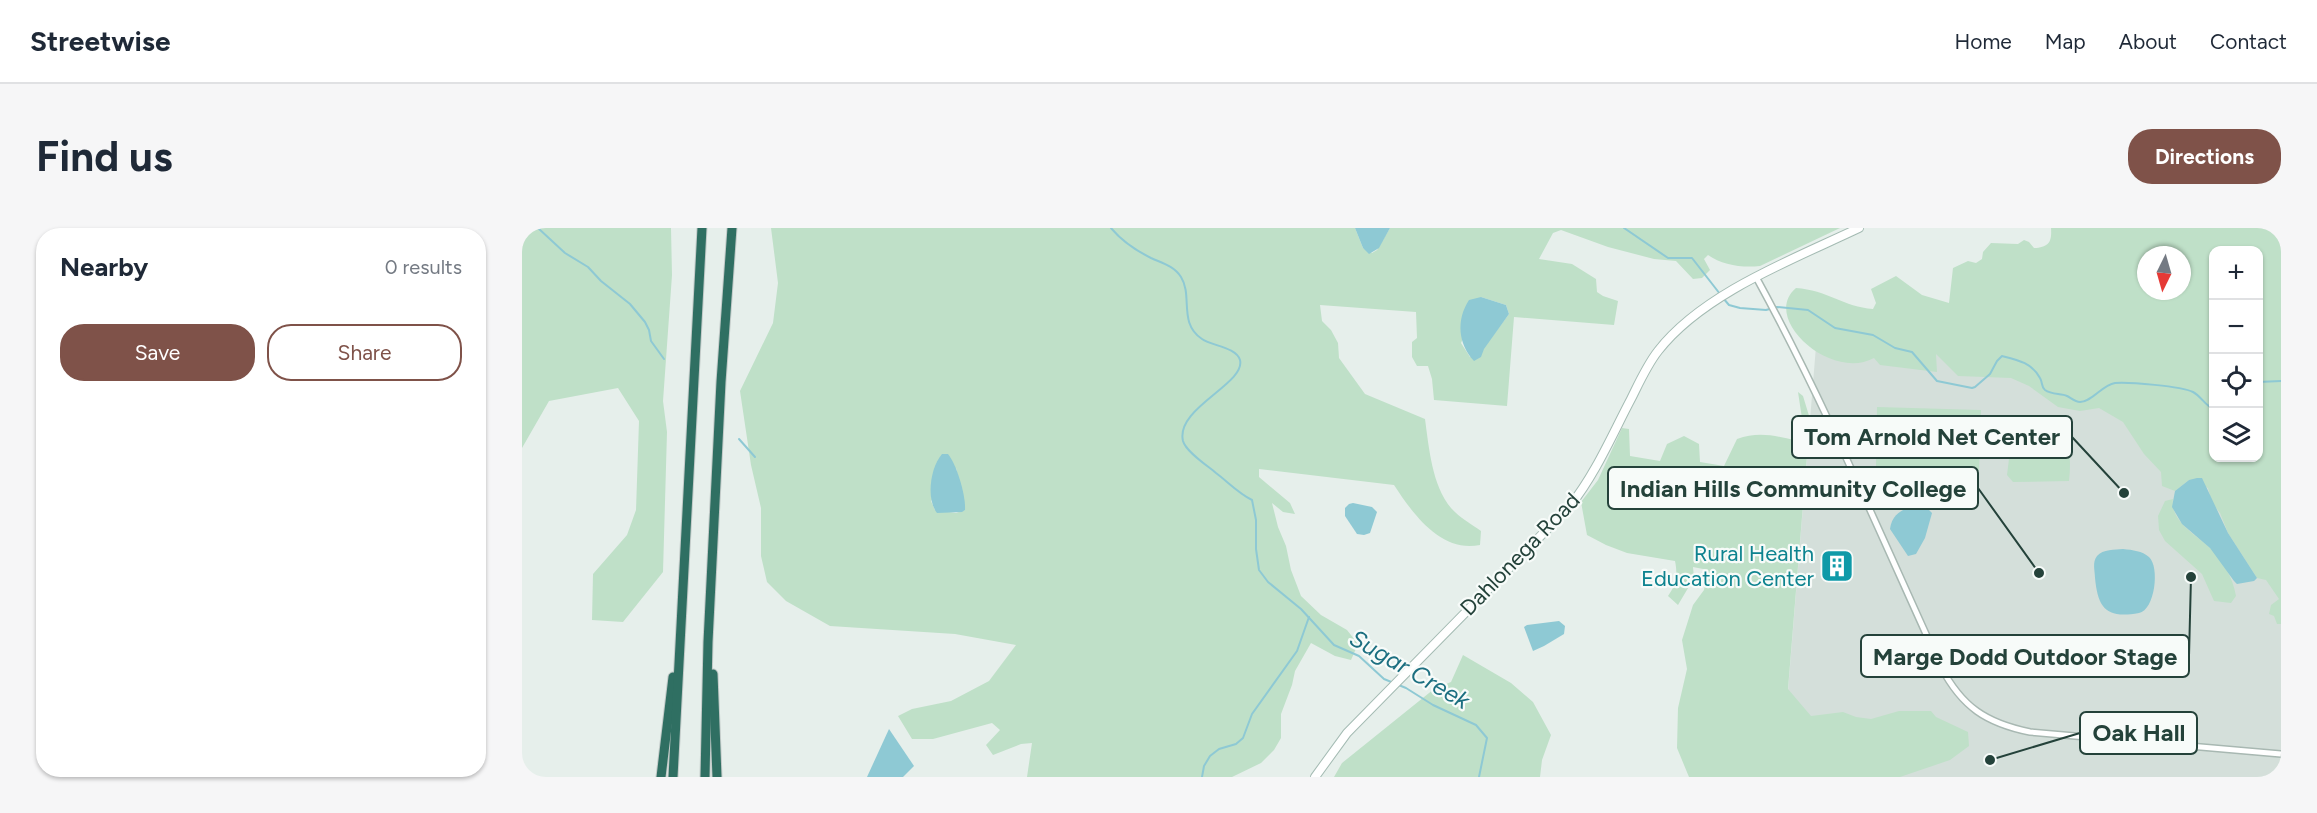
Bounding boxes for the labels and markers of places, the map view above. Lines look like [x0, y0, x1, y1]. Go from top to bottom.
callout: Tom Arnold Net Center [1792, 416, 2072, 458]
callout: Indian Hills Community College [1608, 467, 1978, 509]
place label: Rural Health Education Center [1641, 540, 1815, 592]
building icon: Rural Health Education Center [1819, 548, 1855, 584]
callout: Marge Dodd Outdoor Stage [1861, 635, 2189, 677]
callout: Oak Hall [2080, 712, 2197, 754]

